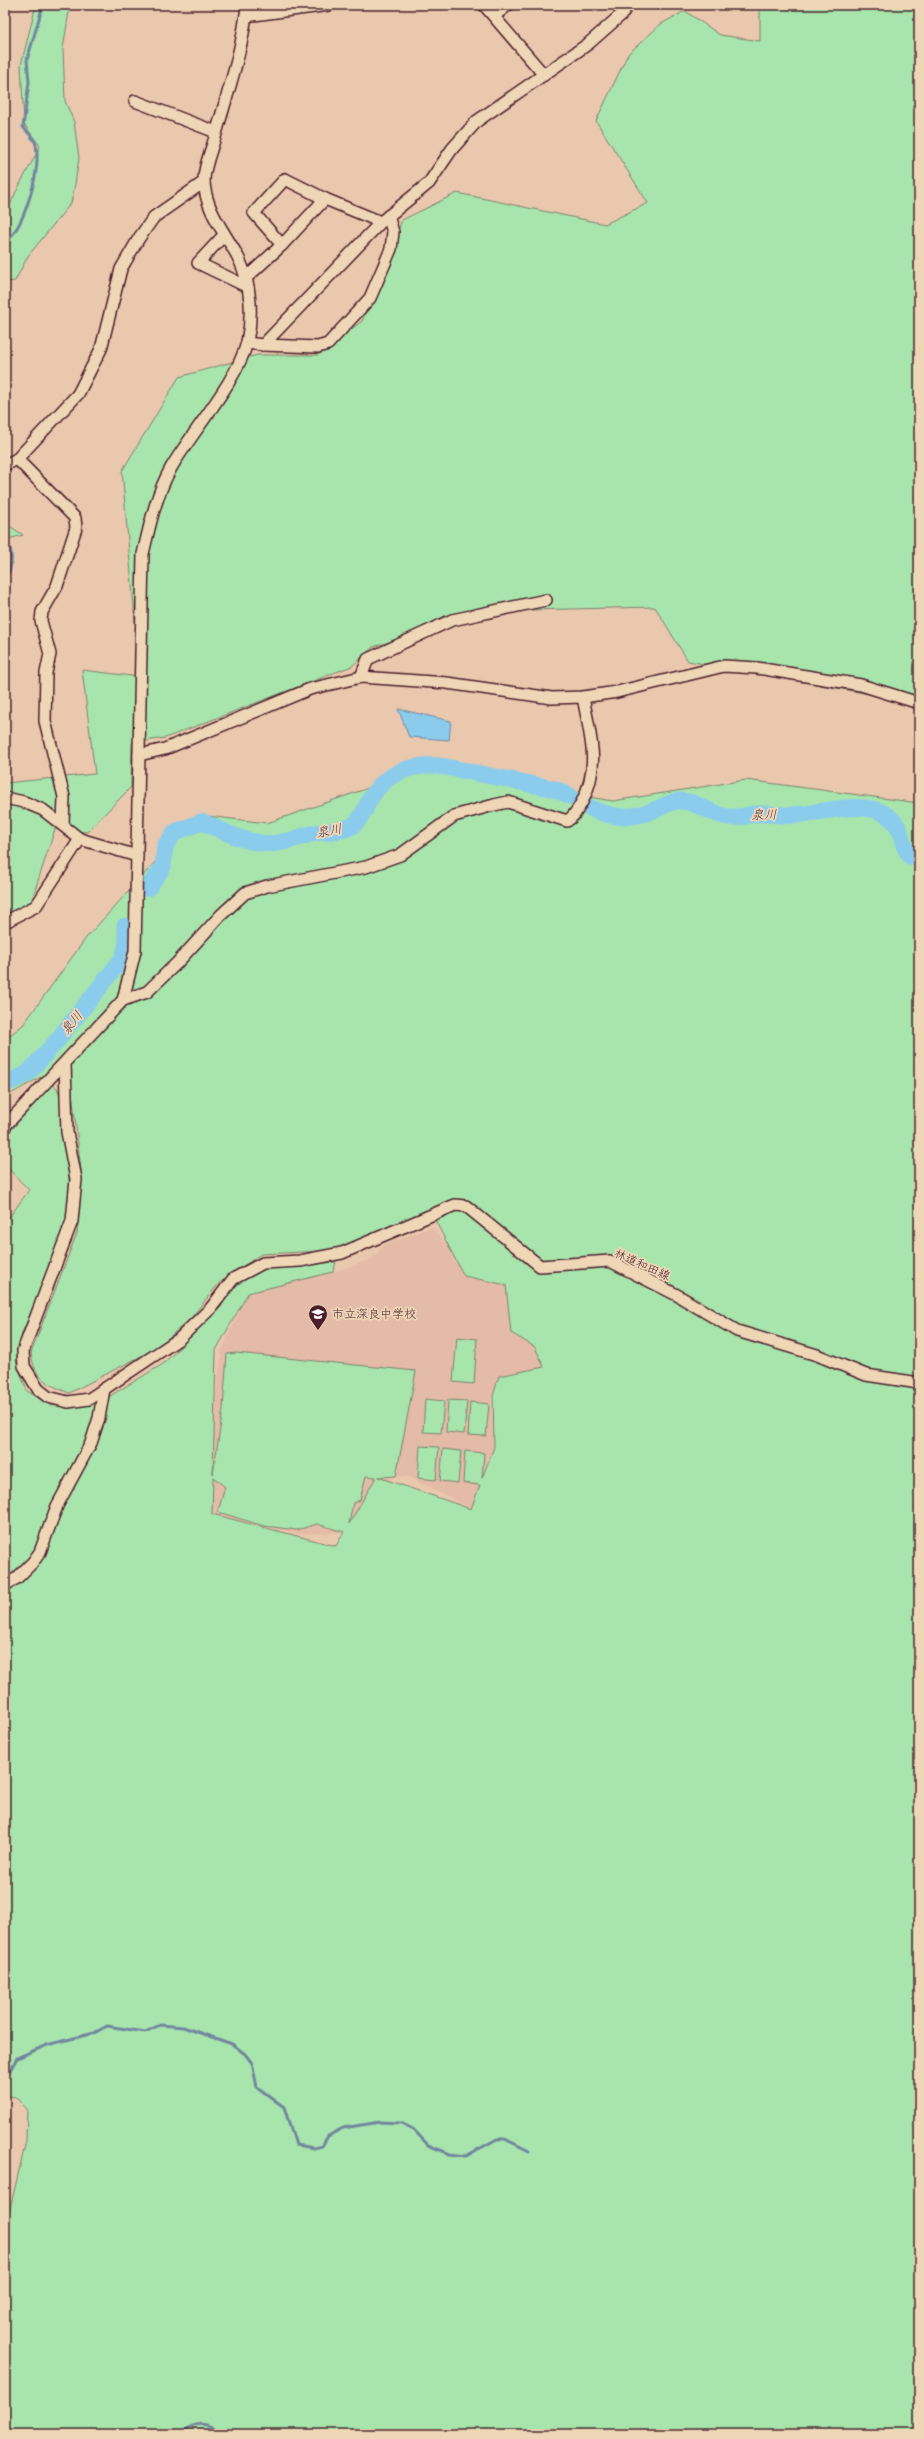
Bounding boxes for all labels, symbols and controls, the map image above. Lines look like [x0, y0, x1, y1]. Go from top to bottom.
water label: 泉川 [751, 807, 777, 823]
water label: 泉川 [315, 821, 343, 841]
water label: 泉川 [58, 1008, 86, 1038]
street label: 林道和田線 [612, 1246, 672, 1284]
school or university icon: 市立深良中学校 [307, 1303, 329, 1331]
place label: 市立深良中学校 [332, 1307, 416, 1322]

